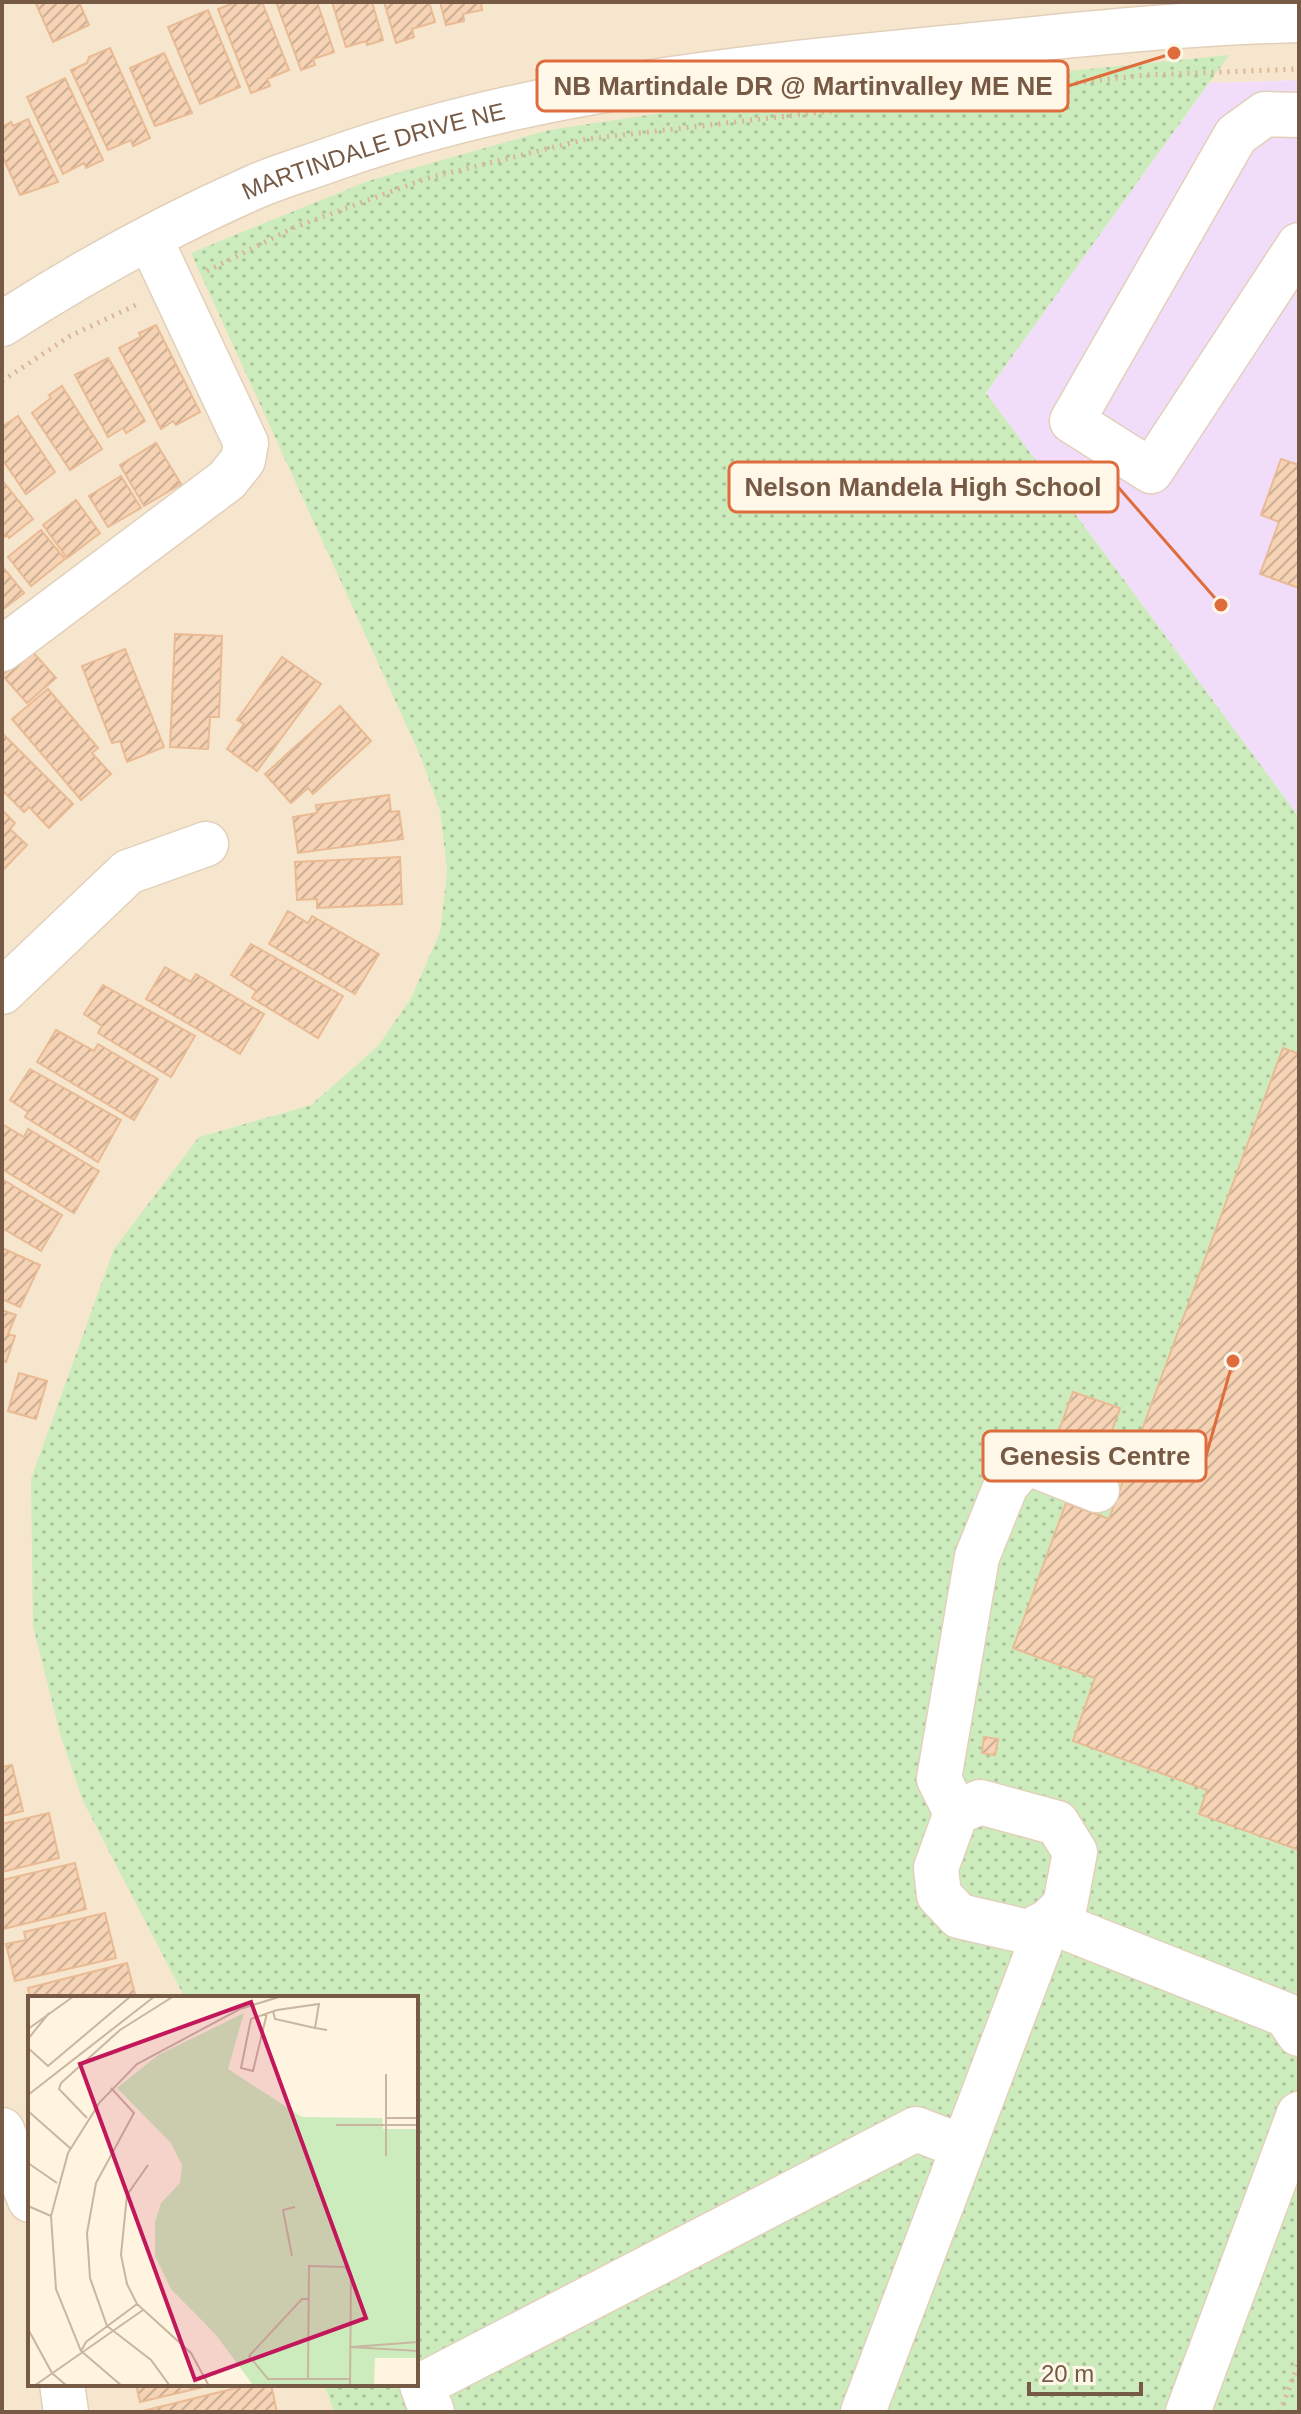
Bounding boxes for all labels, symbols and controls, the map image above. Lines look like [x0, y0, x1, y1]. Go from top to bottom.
callout: NB Martindale DR @ Martinvalley ME NE [537, 61, 1068, 111]
text: NB Martindale DR @ Martinvalley ME NE [553, 71, 1053, 101]
street label: MARTINDALE DRIVE NE [237, 97, 507, 204]
callout: Nelson Mandela High School [729, 462, 1118, 512]
text: Nelson Mandela High School [745, 472, 1101, 502]
callout: Genesis Centre [983, 1431, 1206, 1481]
text: Genesis Centre [1000, 1441, 1190, 1471]
inset map [28, 1996, 418, 2386]
scale bar [1029, 2346, 1141, 2396]
text: 20 m [1041, 2360, 1094, 2387]

